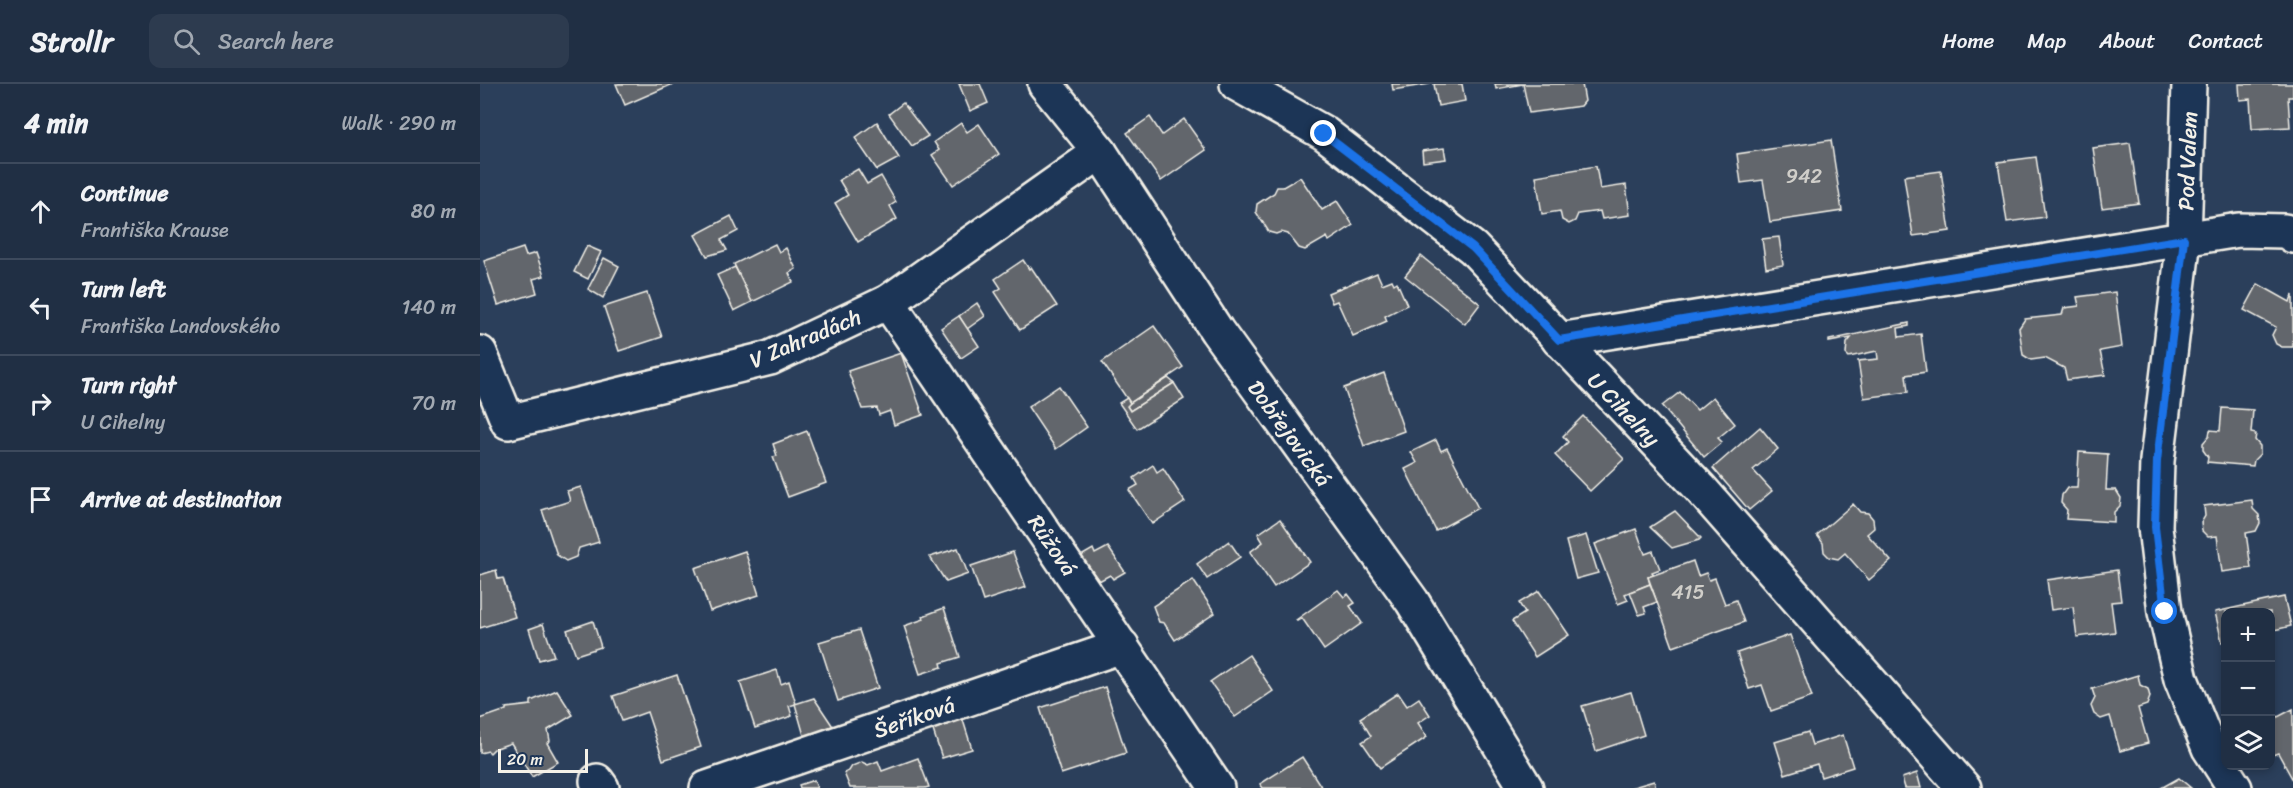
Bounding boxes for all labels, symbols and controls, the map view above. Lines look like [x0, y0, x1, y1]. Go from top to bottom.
search box [149, 14, 569, 68]
text: Strollr [30, 17, 113, 66]
text: Search here [218, 22, 334, 61]
text: Home [1942, 22, 1994, 60]
text: Map [2027, 22, 2066, 60]
text: About [2099, 22, 2156, 60]
text: Contact [2189, 22, 2263, 60]
icon: search [170, 25, 203, 58]
text: 4 min [24, 100, 88, 146]
text: Walk · 290 m [341, 106, 456, 141]
street label: Pod Valem [2166, 111, 2209, 212]
route end [1310, 120, 1336, 146]
house number: 942 [1786, 159, 1823, 194]
text: Continue [81, 174, 169, 213]
text: 80 m [411, 194, 456, 229]
icon: ahead [24, 195, 57, 228]
text: Františka Krause [81, 213, 229, 248]
text: Turn left [81, 270, 166, 309]
text: 140 m [402, 290, 456, 325]
icon: left [24, 291, 57, 324]
street label: V Zahradách [743, 297, 867, 379]
text: Františka Landovského [81, 309, 280, 344]
street label: U Cihelny [1577, 363, 1670, 457]
text: Turn right [81, 366, 176, 405]
street label: Dobřejovická [1237, 371, 1342, 495]
text: 70 m [411, 386, 456, 421]
icon: right [24, 387, 57, 420]
text: U Cihelny [81, 405, 165, 440]
text: Arrive at destination [81, 480, 282, 519]
icon: arrive [24, 483, 57, 516]
street label: Růžová [1017, 506, 1088, 584]
house number: 415 [1671, 575, 1705, 610]
route start [2151, 598, 2177, 624]
map controls [2221, 608, 2275, 770]
button: + [2221, 608, 2275, 662]
button: − [2221, 662, 2275, 716]
street label: Šeříková [868, 685, 960, 750]
button: layers [2221, 716, 2275, 770]
text: 20 m [507, 745, 543, 774]
scale bar [498, 746, 588, 774]

